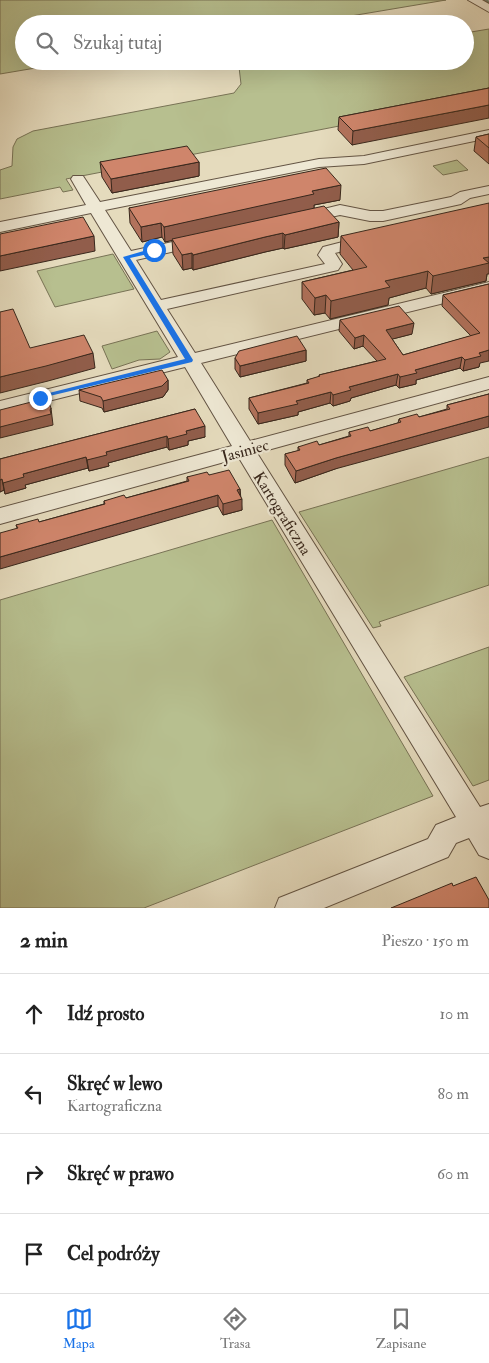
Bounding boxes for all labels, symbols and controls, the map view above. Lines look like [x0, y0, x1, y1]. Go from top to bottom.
search box [15, 15, 474, 70]
icon: search [33, 29, 61, 57]
text: Szukaj tutaj [73, 31, 162, 55]
route start [143, 239, 166, 262]
route end [29, 387, 52, 410]
street label: Jasiniec [219, 435, 272, 468]
street label: Kartograficzna [249, 468, 316, 559]
text: 2 min [20, 927, 68, 954]
text: Pieszo · 150 m [381, 931, 469, 951]
icon: ahead [20, 1000, 48, 1028]
text: Idź prosto [67, 1002, 144, 1026]
text: 10 m [439, 1004, 469, 1024]
text: Skręć w lewo [67, 1072, 162, 1096]
icon: left [20, 1080, 48, 1108]
text: 80 m [438, 1084, 469, 1104]
text: Kartograficzna [67, 1096, 162, 1116]
icon: right [20, 1160, 48, 1188]
text: Skręć w prawo [67, 1162, 174, 1186]
text: 60 m [437, 1164, 469, 1184]
icon: arrive [20, 1240, 48, 1268]
text: Cel podróży [67, 1242, 160, 1266]
tab: Mapa [63, 1305, 95, 1352]
tab: Trasa [220, 1305, 250, 1352]
tab: Zapisane [376, 1305, 426, 1352]

